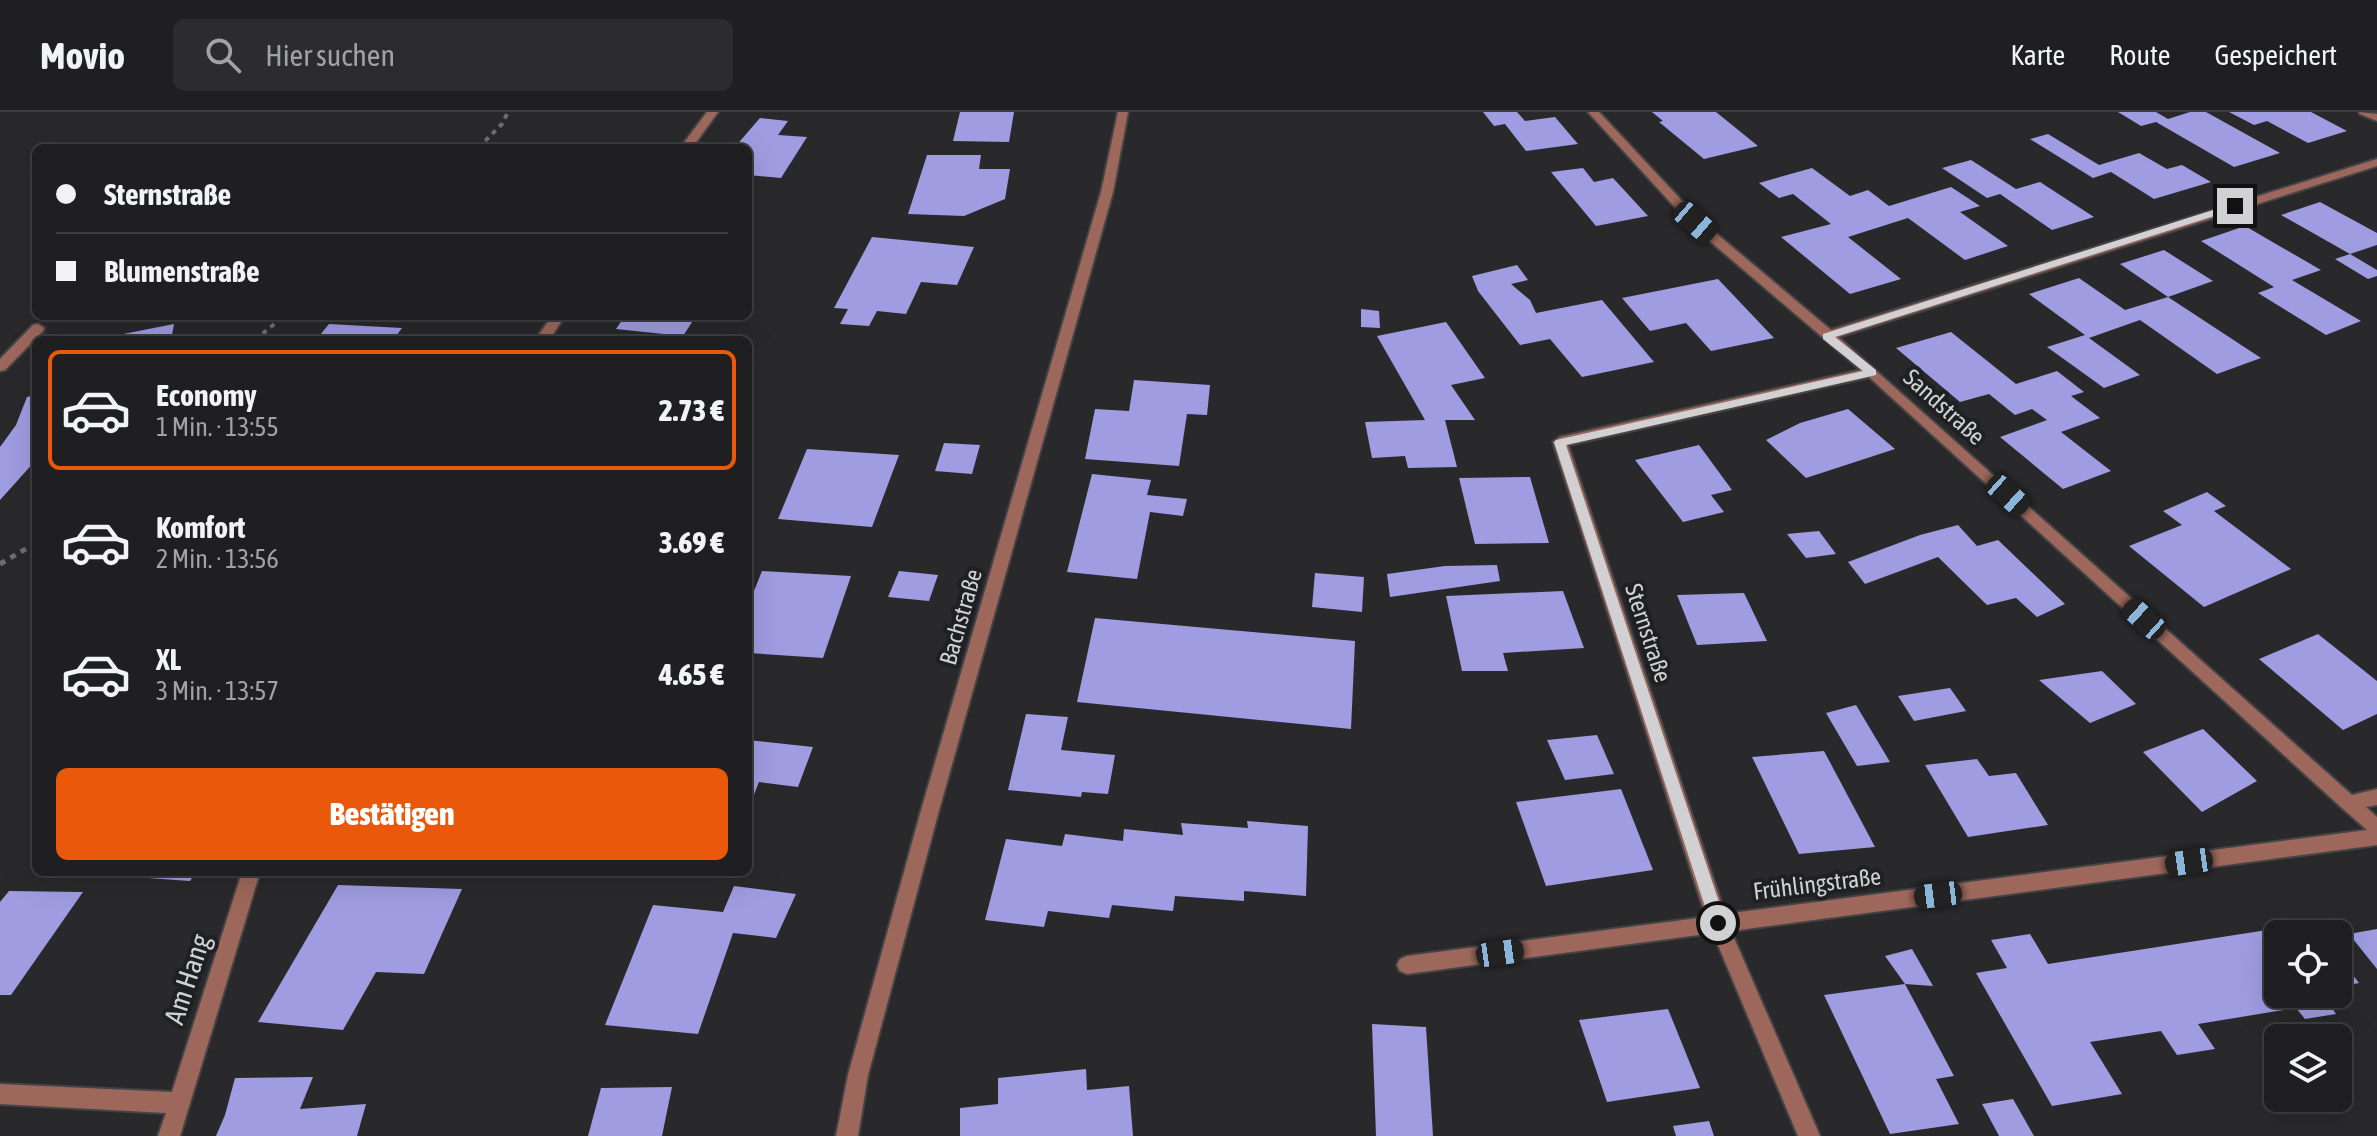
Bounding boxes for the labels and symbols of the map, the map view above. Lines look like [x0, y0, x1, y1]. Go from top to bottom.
route end [2217, 188, 2253, 224]
car [1669, 197, 1721, 247]
street label: Sandstraße [1898, 363, 1990, 450]
car [1982, 470, 2034, 520]
street label: Bachstraße [934, 566, 987, 668]
street label: Sternstraße [1620, 580, 1677, 685]
car [2118, 594, 2170, 644]
car [2164, 847, 2214, 877]
street label: Frühlingstraße [1751, 862, 1882, 905]
car [1913, 880, 1963, 910]
route start [1700, 905, 1736, 941]
street label: Am Hang [157, 930, 217, 1028]
car [1475, 938, 1525, 968]

